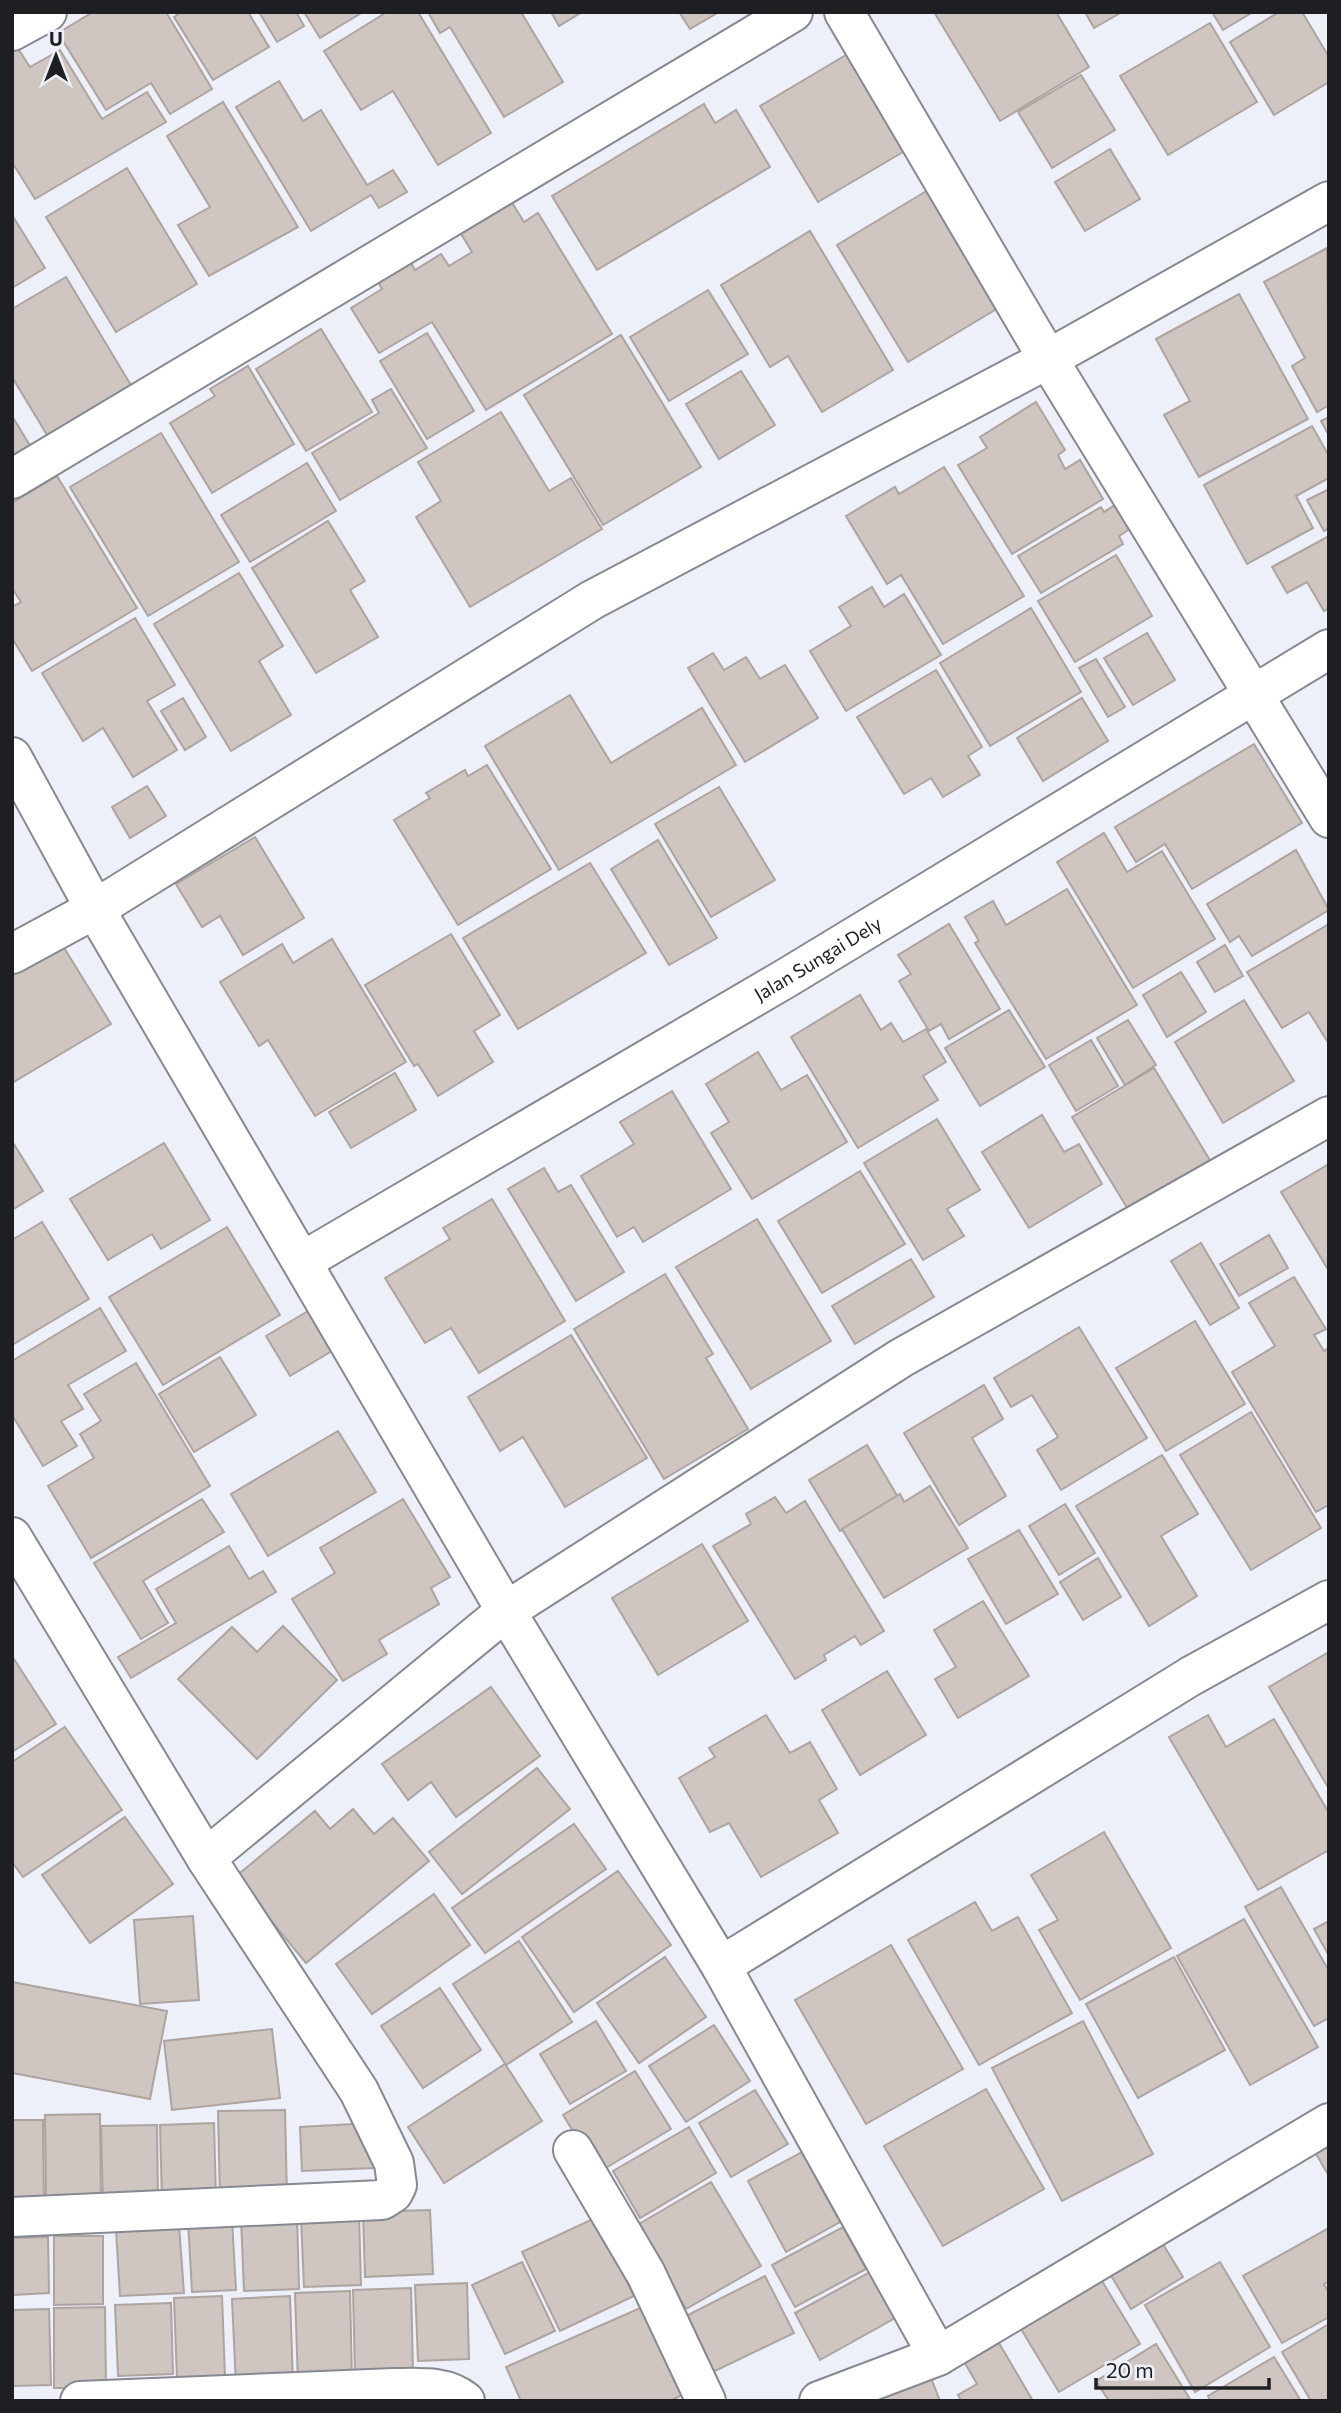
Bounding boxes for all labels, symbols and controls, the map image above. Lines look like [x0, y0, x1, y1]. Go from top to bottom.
north arrow [21, 21, 91, 91]
text: U [49, 27, 63, 50]
street label: Jalan Sungai Dely [750, 911, 886, 1005]
scale bar [1096, 2346, 1269, 2390]
text: 20 m [1106, 2357, 1154, 2382]

